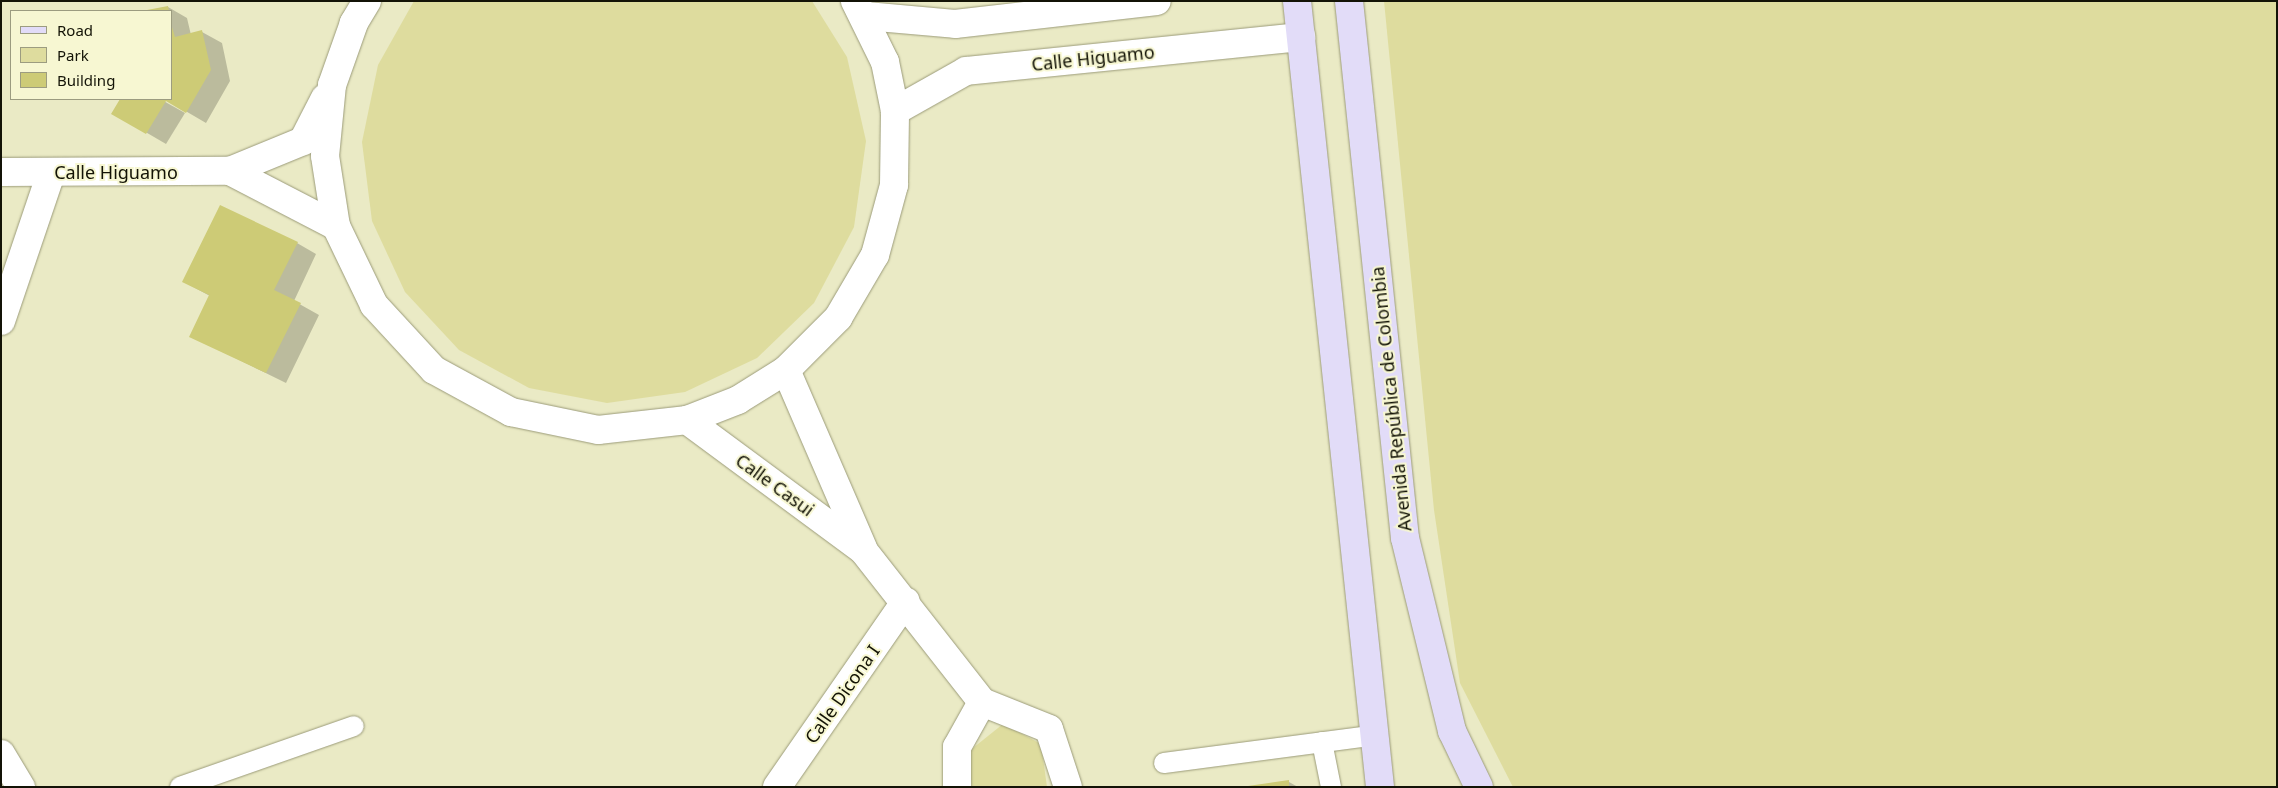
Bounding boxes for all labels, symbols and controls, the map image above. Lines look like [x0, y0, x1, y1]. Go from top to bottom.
legend [10, 10, 172, 100]
text: Road [57, 20, 93, 40]
street label: Calle Higuamo [1030, 41, 1156, 75]
text: Park [57, 45, 89, 65]
text: Building [57, 70, 115, 90]
street label: Calle Higuamo [54, 161, 178, 183]
street label: Avenida República de Colombia [1366, 266, 1416, 532]
street label: Calle Casui [732, 449, 818, 521]
street label: Calle Dicona I [800, 641, 884, 747]

